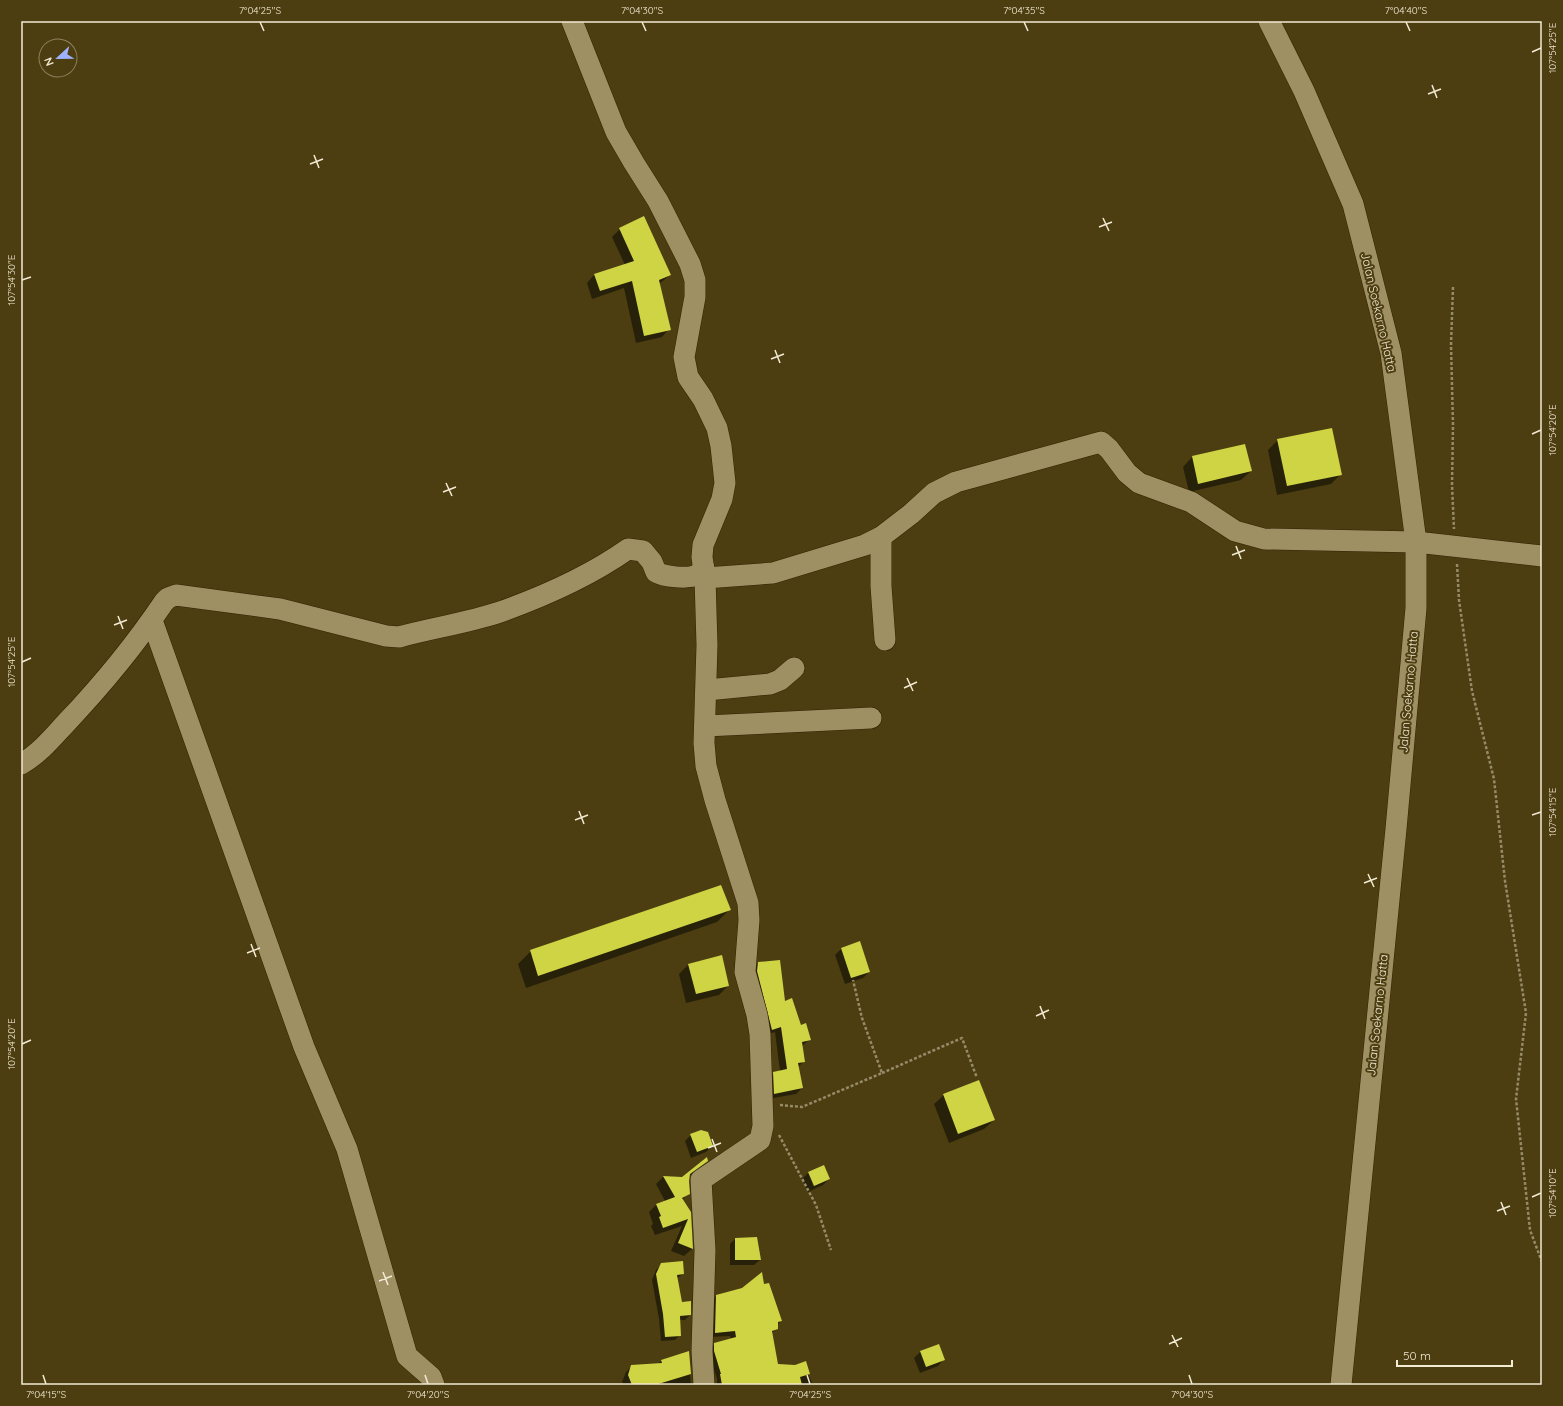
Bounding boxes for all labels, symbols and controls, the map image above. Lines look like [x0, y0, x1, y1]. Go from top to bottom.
text: 7°04'25"S [239, 4, 281, 17]
text: 7°04'30"S [621, 4, 663, 17]
text: 7°04'35"S [1003, 4, 1045, 17]
text: 7°04'40"S [1385, 4, 1428, 17]
text: 107°54'25"E [1546, 22, 1559, 73]
north arrow [38, 38, 78, 78]
text: N [41, 55, 57, 68]
street label: Jalan Soekarno Hatta [1358, 251, 1400, 373]
text: 107°54'30"E [5, 254, 18, 305]
text: 107°54'20"E [1546, 404, 1559, 456]
street label: Jalan Soekarno Hatta [1395, 630, 1421, 754]
text: 107°54'25"E [5, 636, 18, 687]
text: 107°54'15"E [1546, 787, 1559, 836]
street label: Jalan Soekarno Hatta [1363, 953, 1391, 1077]
text: 107°54'20"E [5, 1018, 18, 1070]
text: 107°54'10"E [1546, 1168, 1559, 1218]
scale bar [1397, 1342, 1512, 1368]
text: 50 m [1403, 1348, 1431, 1363]
text: 7°04'15"S [26, 1388, 66, 1401]
text: 7°04'20"S [407, 1388, 450, 1401]
text: 7°04'25"S [789, 1388, 831, 1401]
text: 7°04'30"S [1171, 1388, 1213, 1401]

